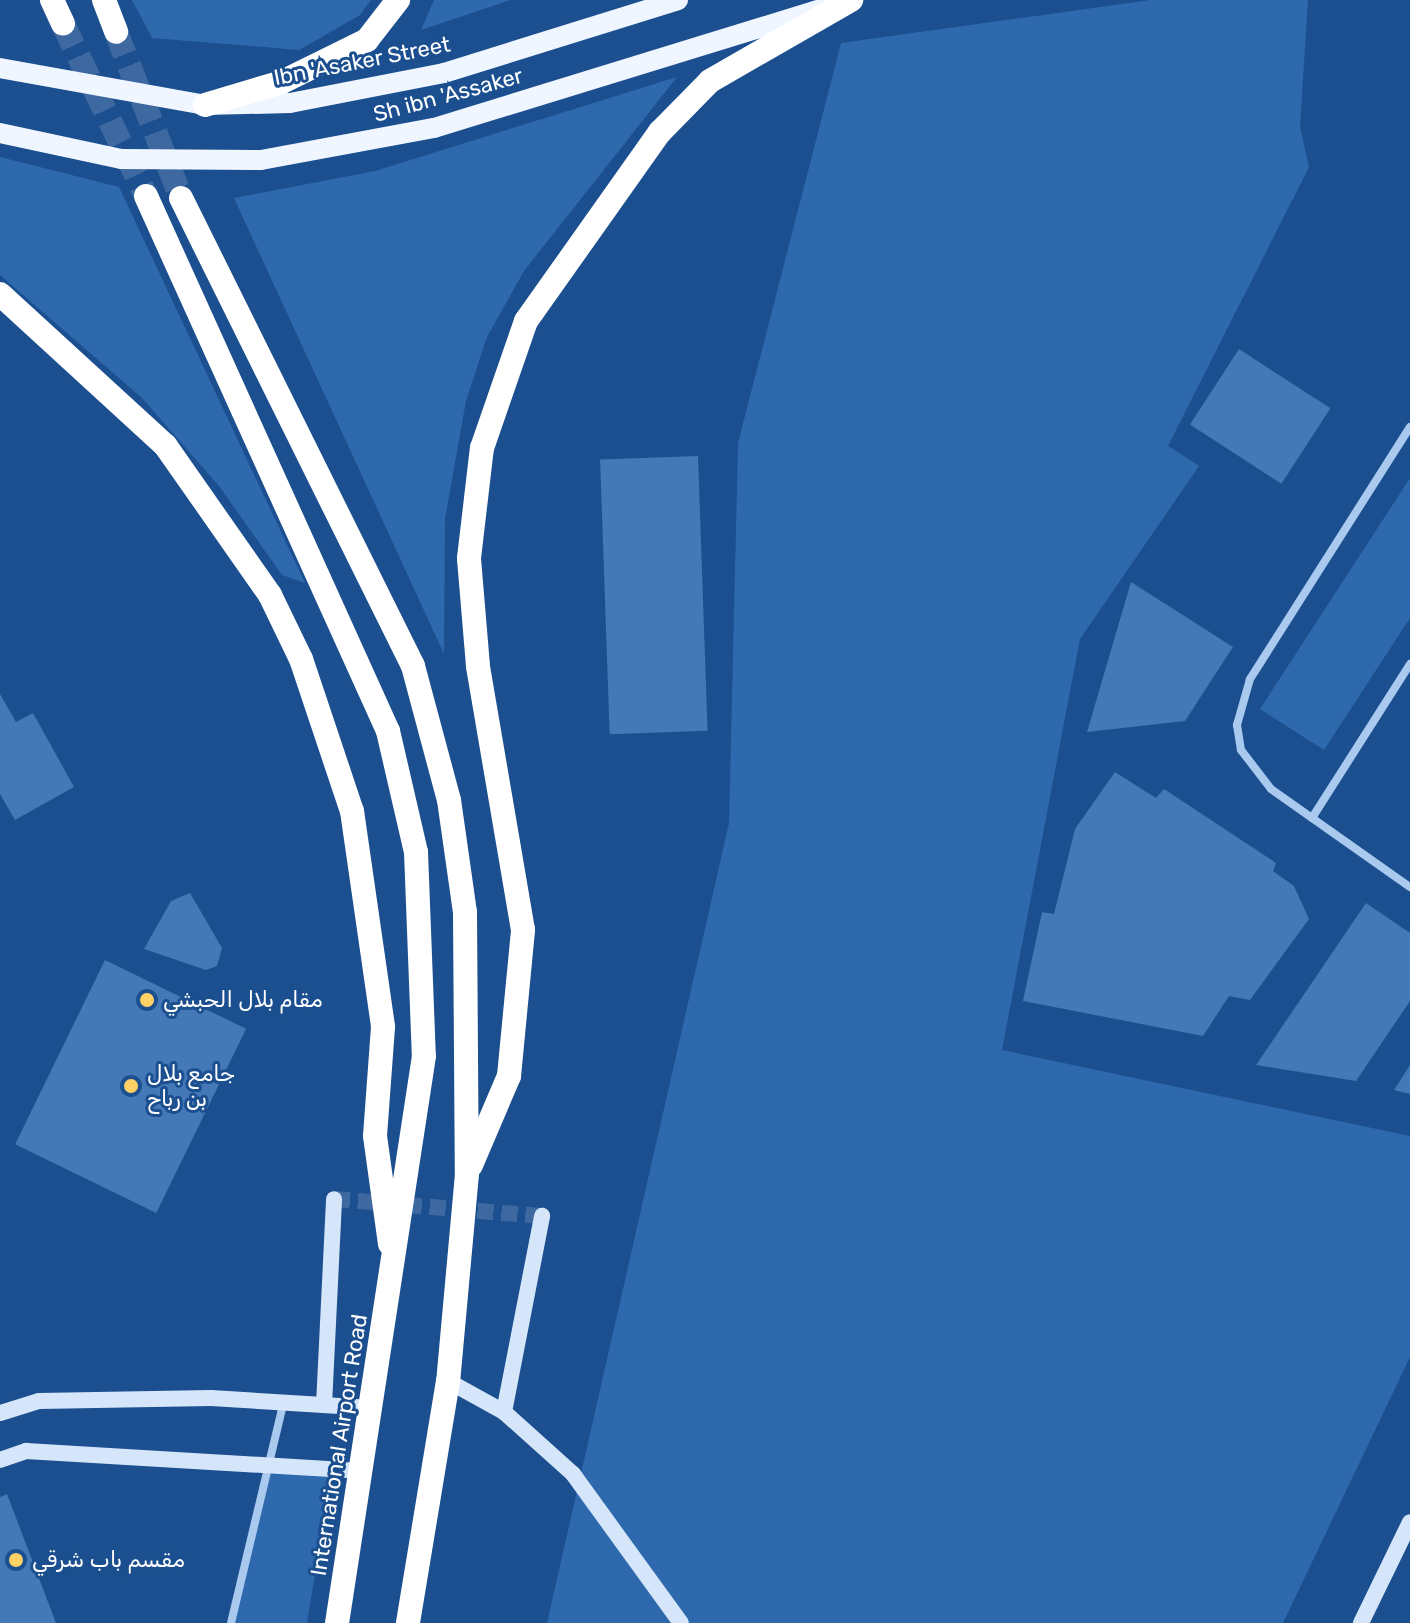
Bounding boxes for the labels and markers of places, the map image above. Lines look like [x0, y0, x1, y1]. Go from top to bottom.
place label: مقام بلال الحبشي [163, 987, 323, 1013]
marker: مقام بلال الحبشي [138, 991, 156, 1009]
place label: جامع بلال بن رباح [147, 1060, 235, 1112]
marker: جامع بلال بن رباح [122, 1077, 140, 1095]
place label: مقسم باب شرقي [32, 1547, 185, 1573]
marker: مقسم باب شرقي [7, 1551, 25, 1569]

